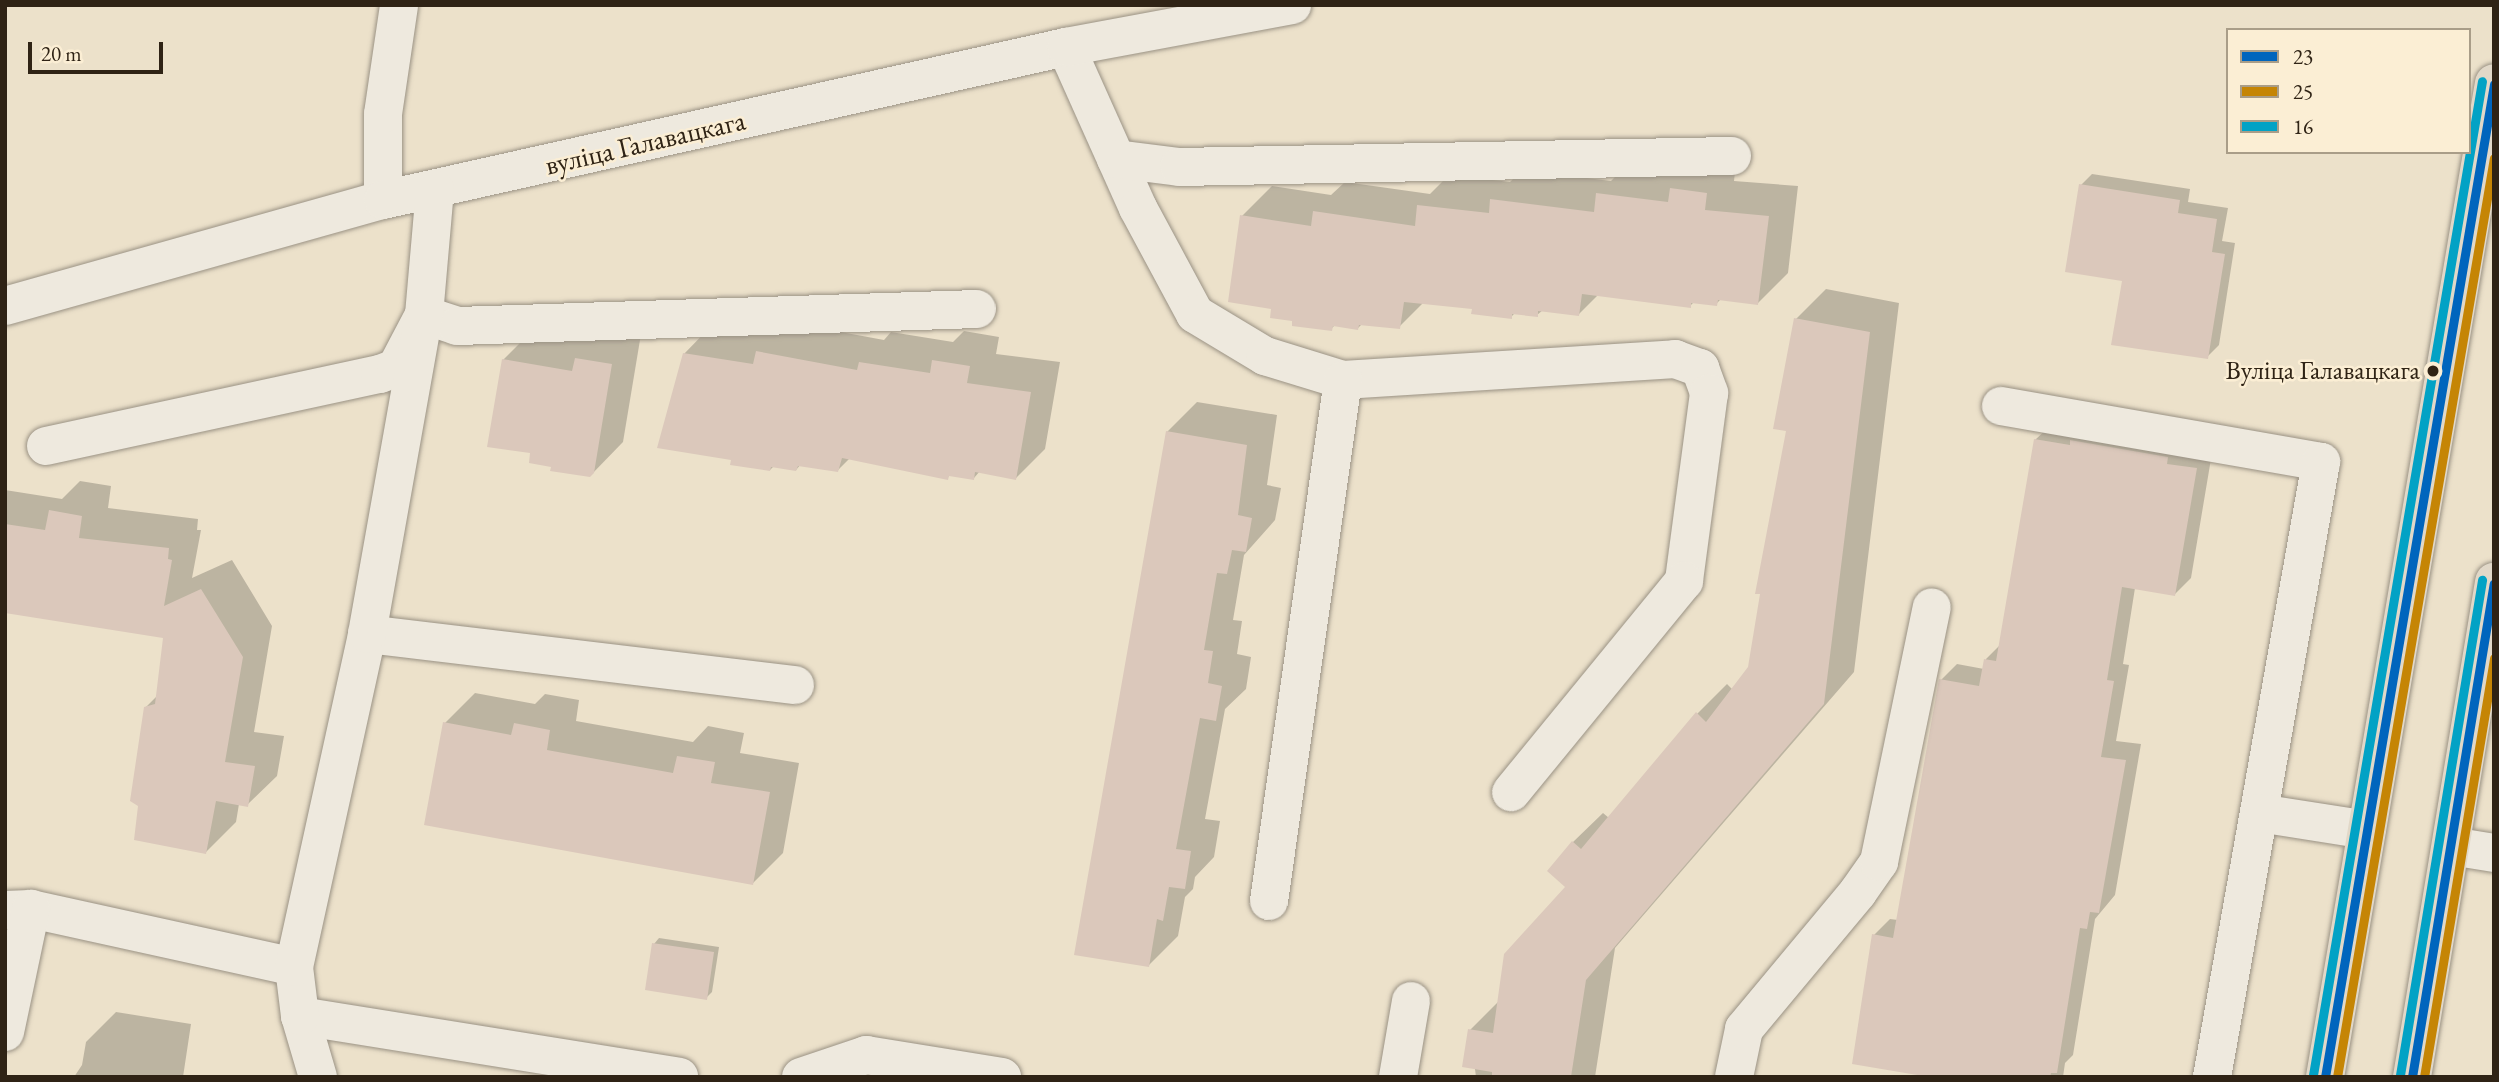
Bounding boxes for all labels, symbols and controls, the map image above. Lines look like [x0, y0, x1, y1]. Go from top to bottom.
scale bar [32, 28, 166, 72]
legend [2226, 28, 2471, 154]
text: 20 m [41, 40, 82, 67]
text: 23 [2293, 43, 2313, 70]
text: 25 [2293, 78, 2313, 105]
street label: вуліца Галавацкага [542, 103, 748, 181]
text: 16 [2293, 113, 2313, 140]
place label: Вуліца Галавацкага [2226, 355, 2420, 387]
marker: Вуліца Галавацкага [2426, 364, 2440, 378]

